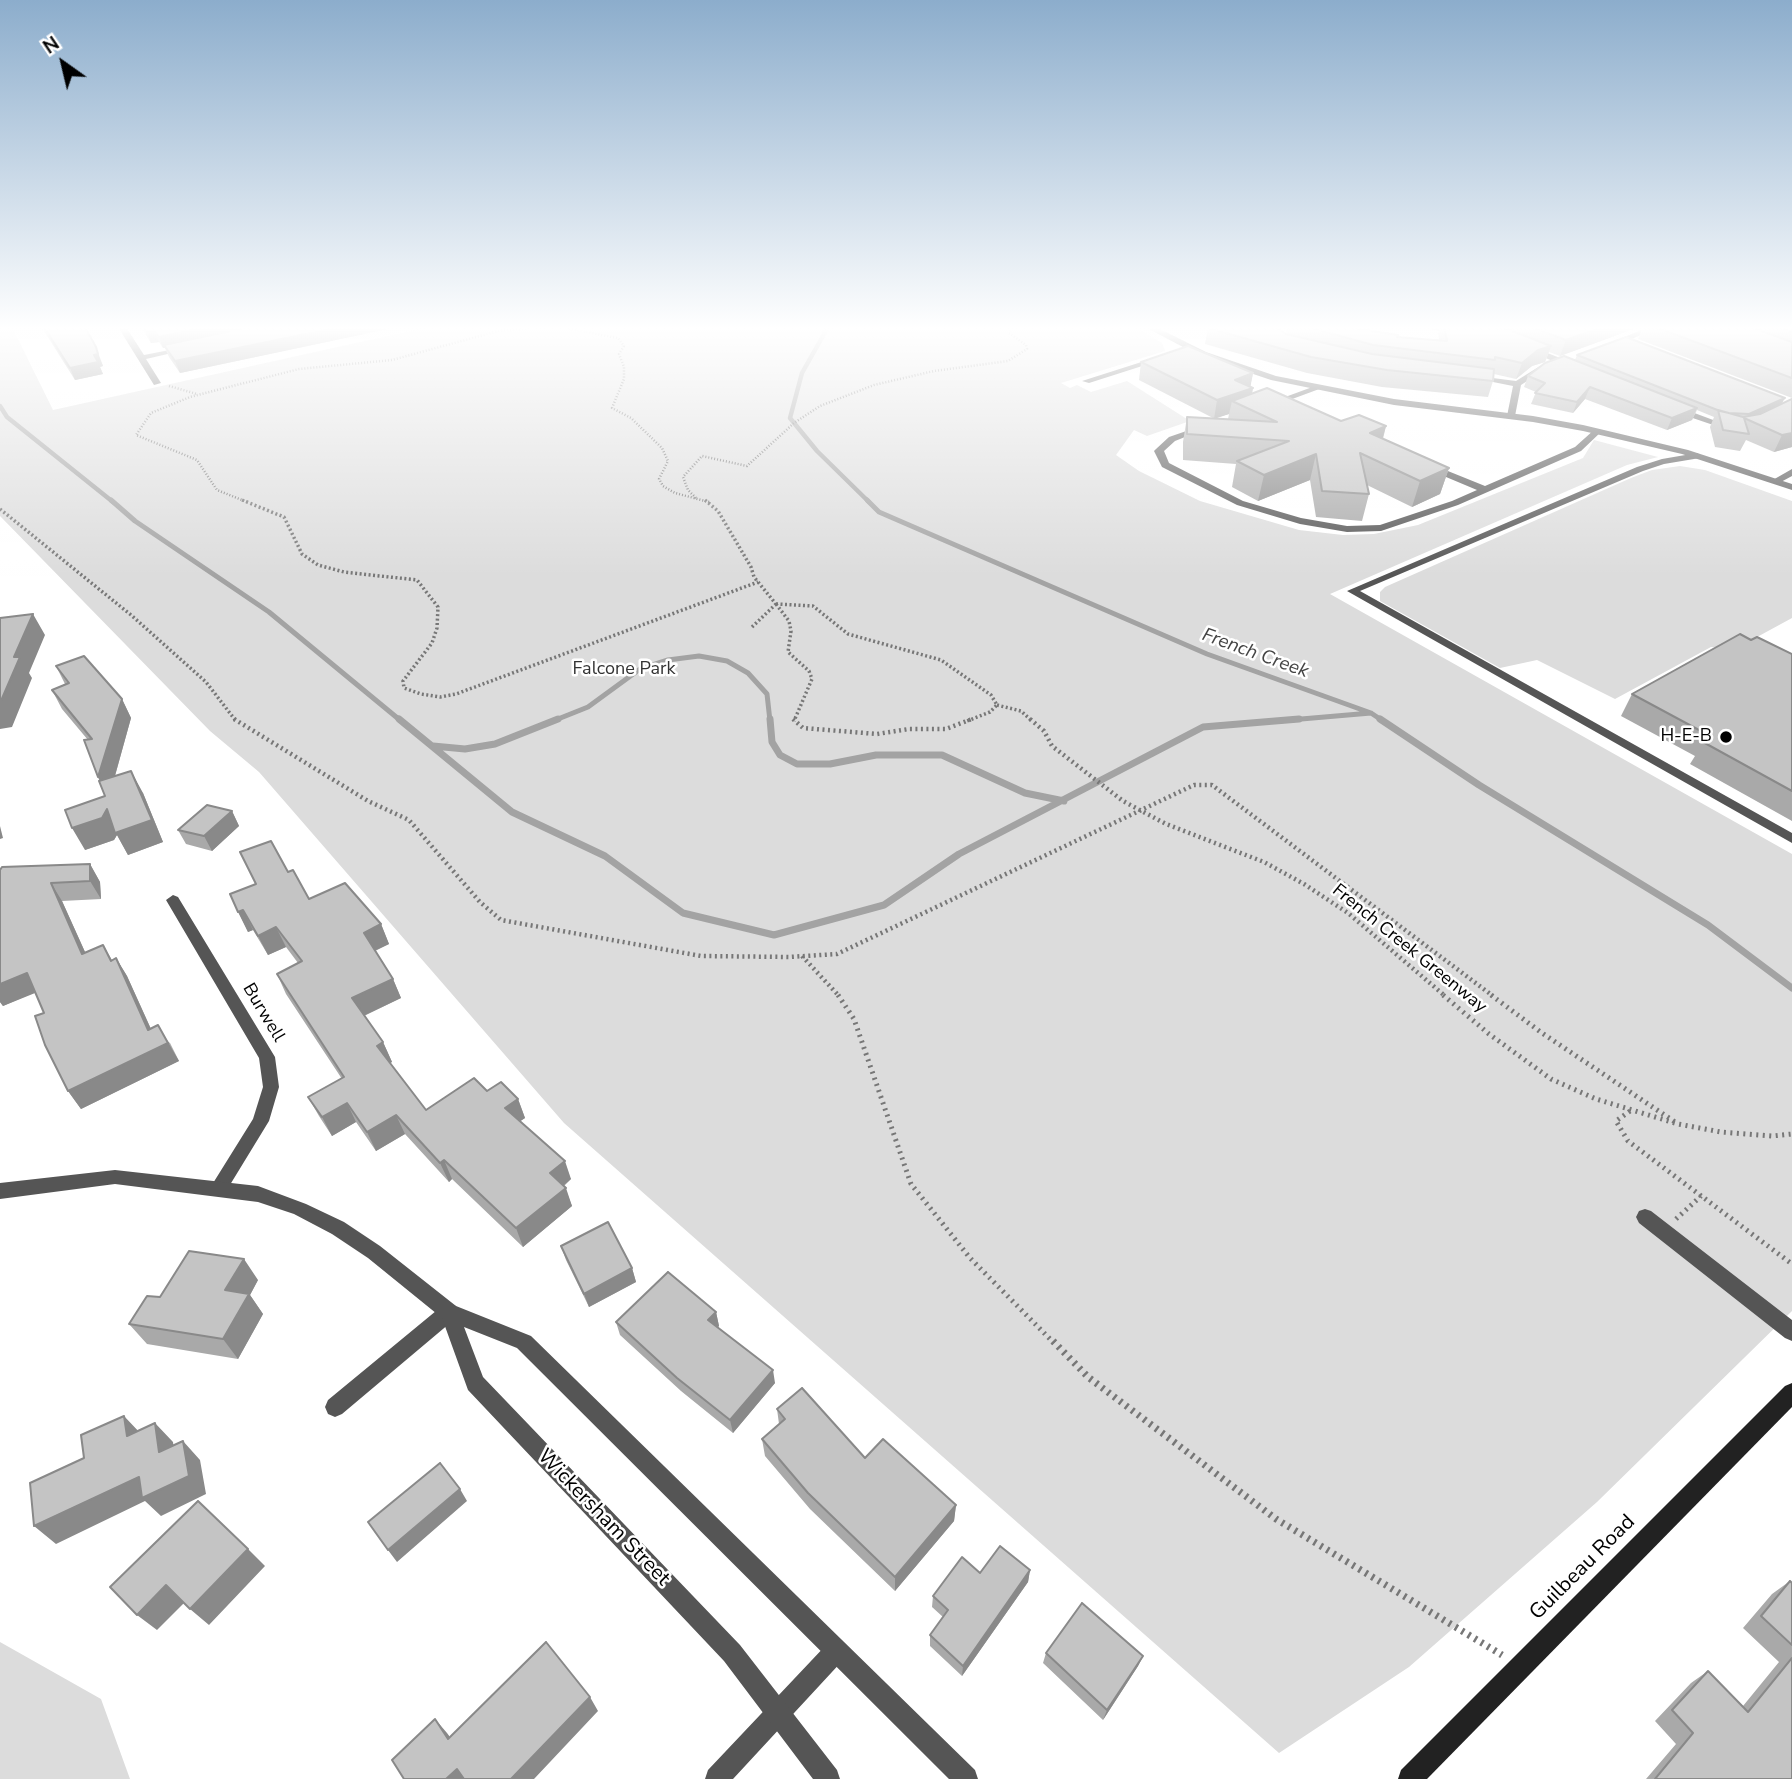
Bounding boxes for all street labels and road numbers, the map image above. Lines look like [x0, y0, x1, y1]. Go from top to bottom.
street label: French Creek Greenway [1327, 880, 1491, 1018]
street label: Burwell [237, 980, 289, 1046]
street label: Wickersham Street [531, 1444, 675, 1592]
street label: Guilbeau Road [1525, 1510, 1641, 1626]

